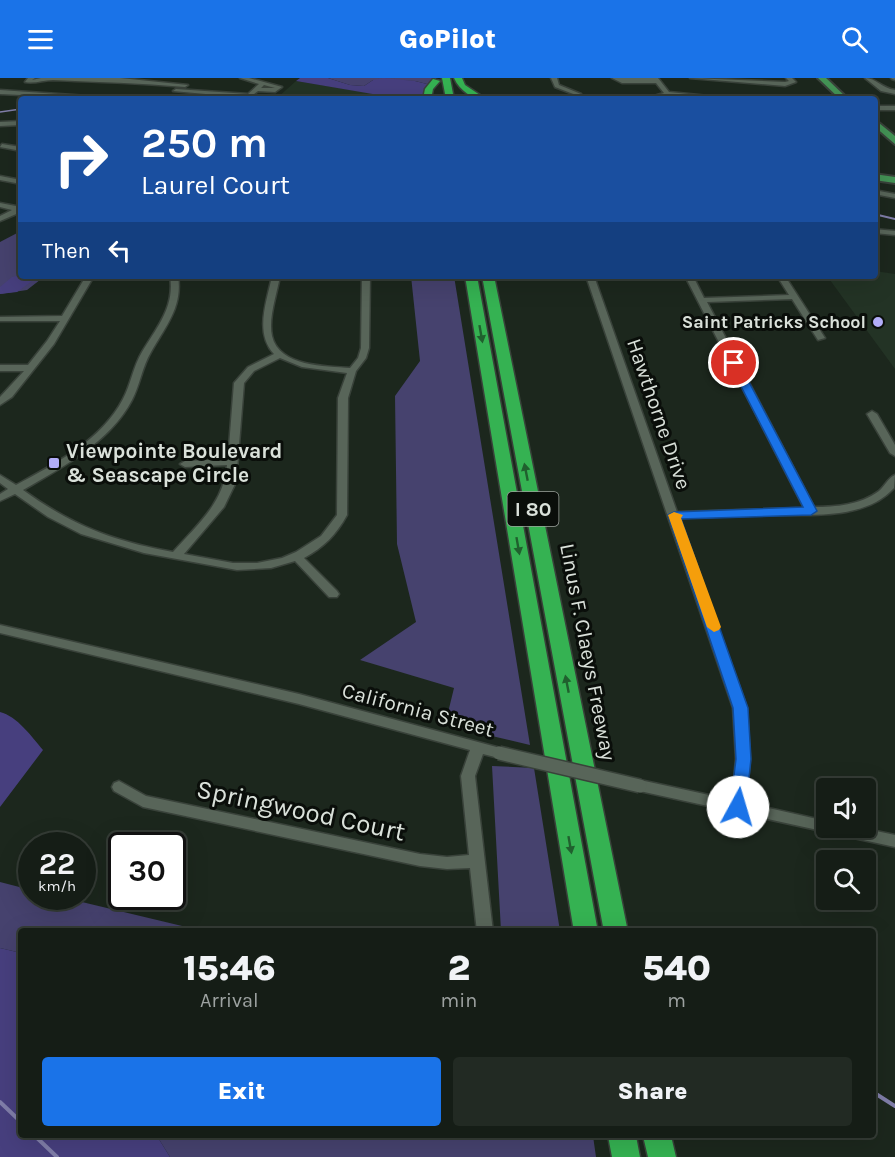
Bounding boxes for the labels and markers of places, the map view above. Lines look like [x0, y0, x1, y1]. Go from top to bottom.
place label: Saint Patricks School [682, 311, 866, 333]
marker: Saint Patricks School [871, 315, 885, 329]
pin [708, 337, 759, 388]
place label: Viewpointe Boulevard & Seascape Circle [66, 439, 283, 487]
marker: Viewpointe Boulevard & Seascape Circle [47, 456, 61, 470]

